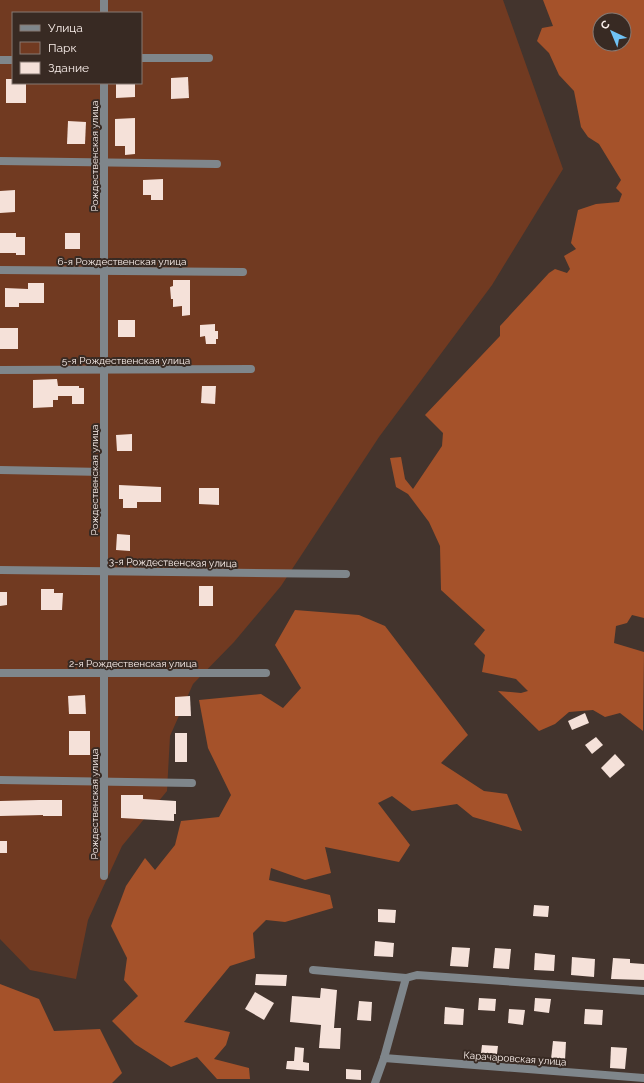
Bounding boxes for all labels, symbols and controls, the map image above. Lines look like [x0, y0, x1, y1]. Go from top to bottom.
legend [12, 12, 142, 84]
north arrow [592, 12, 632, 52]
text: С [598, 18, 613, 32]
text: Улица [48, 21, 83, 35]
text: Парк [48, 41, 77, 55]
text: Здание [48, 61, 89, 75]
street label: Рождественская улица [89, 101, 100, 211]
street label: 6-я Рождественская улица [58, 256, 186, 267]
street label: 5-я Рождественская улица [62, 355, 190, 366]
street label: Рождественская улица [89, 425, 100, 535]
street label: 3-я Рождественская улица [109, 556, 237, 569]
street label: 2-я Рождественская улица [69, 658, 197, 669]
street label: Рождественская улица [89, 749, 100, 859]
street label: Карачаровская улица [463, 1049, 567, 1068]

